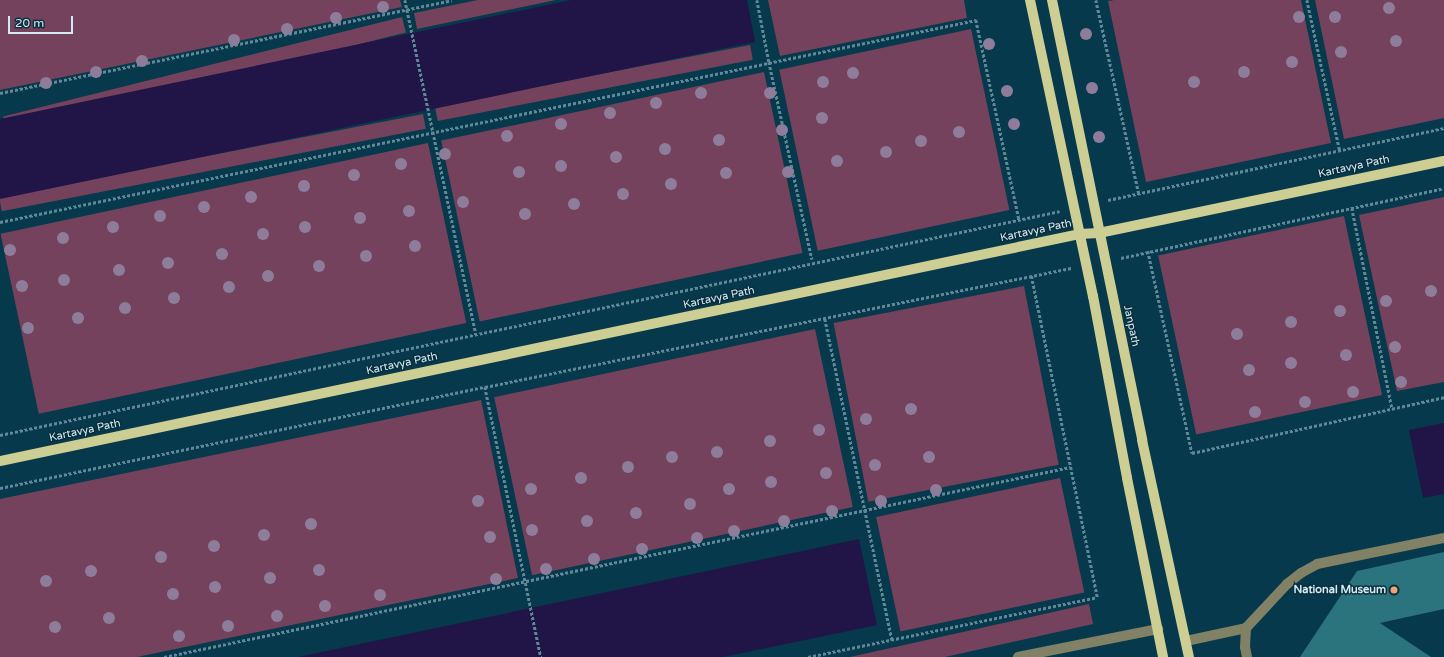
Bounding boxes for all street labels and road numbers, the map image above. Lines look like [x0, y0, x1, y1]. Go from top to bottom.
street label: Kartavya Path [1317, 153, 1391, 181]
street label: Kartavya Path [999, 217, 1073, 245]
street label: Kartavya Path [682, 284, 756, 312]
street label: Janpath [1120, 304, 1142, 348]
street label: Kartavya Path [365, 350, 439, 378]
street label: Kartavya Path [48, 417, 122, 445]

